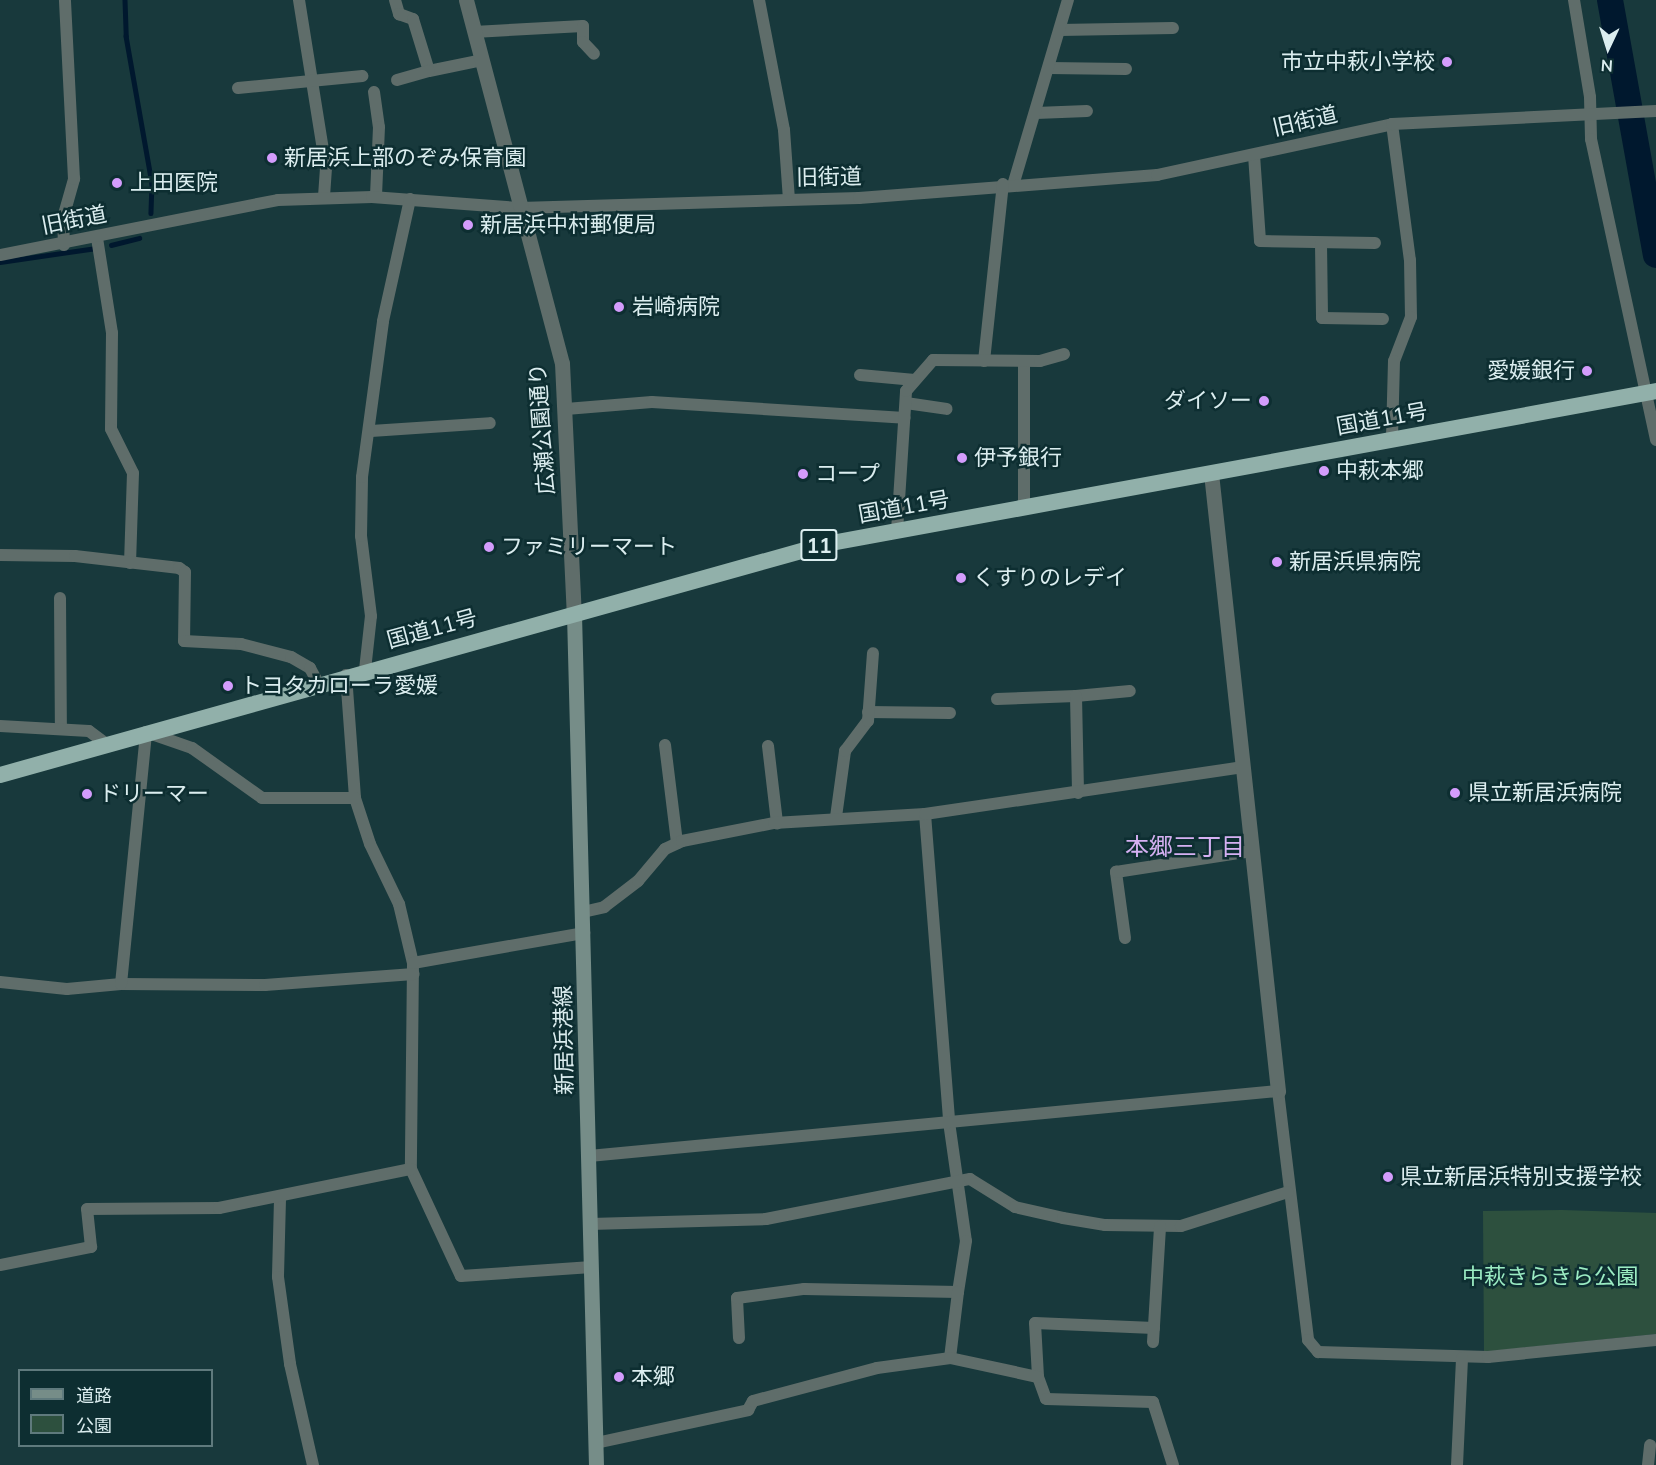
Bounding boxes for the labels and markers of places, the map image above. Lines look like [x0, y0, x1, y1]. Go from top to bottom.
place label: 市立中萩小学校 [1281, 49, 1435, 75]
marker: 市立中萩小学校 [1440, 55, 1454, 69]
place label: 新居浜上部のぞみ保育園 [284, 145, 526, 171]
marker: 新居浜上部のぞみ保育園 [265, 151, 279, 165]
place label: 上田医院 [130, 170, 218, 196]
marker: 上田医院 [108, 174, 126, 192]
place label: 新居浜中村郵便局 [480, 212, 656, 238]
marker: 新居浜中村郵便局 [461, 218, 475, 232]
place label: 岩崎病院 [632, 294, 720, 320]
marker: 岩崎病院 [610, 298, 628, 316]
place label: 愛媛銀行 [1487, 358, 1575, 384]
marker: 愛媛銀行 [1580, 364, 1594, 378]
place label: ダイソー [1164, 388, 1252, 414]
marker: ダイソー [1257, 394, 1271, 408]
place label: 伊予銀行 [974, 445, 1062, 471]
marker: 伊予銀行 [955, 451, 969, 465]
place label: 中萩本郷 [1336, 458, 1424, 484]
place label: コープ [815, 461, 881, 487]
marker: 中萩本郷 [1317, 464, 1331, 478]
marker: コープ [796, 467, 810, 481]
place label: ファミリーマート [501, 534, 677, 560]
marker: ファミリーマート [482, 540, 496, 554]
place label: 新居浜県病院 [1289, 549, 1421, 575]
marker: 新居浜県病院 [1270, 555, 1284, 569]
place label: くすりのレデイ [973, 565, 1127, 591]
marker: くすりのレデイ [954, 571, 968, 585]
place label: トヨタカローラ愛媛 [240, 673, 438, 699]
marker: トヨタカローラ愛媛 [221, 679, 235, 693]
place label: 県立新居浜病院 [1468, 780, 1622, 806]
place label: ドリーマー [99, 781, 209, 807]
marker: 県立新居浜病院 [1446, 784, 1464, 802]
marker: ドリーマー [80, 787, 94, 801]
place label: 県立新居浜特別支援学校 [1400, 1164, 1642, 1190]
marker: 県立新居浜特別支援学校 [1381, 1170, 1395, 1184]
place label: 本郷 [631, 1364, 675, 1390]
marker: 本郷 [612, 1370, 626, 1384]

